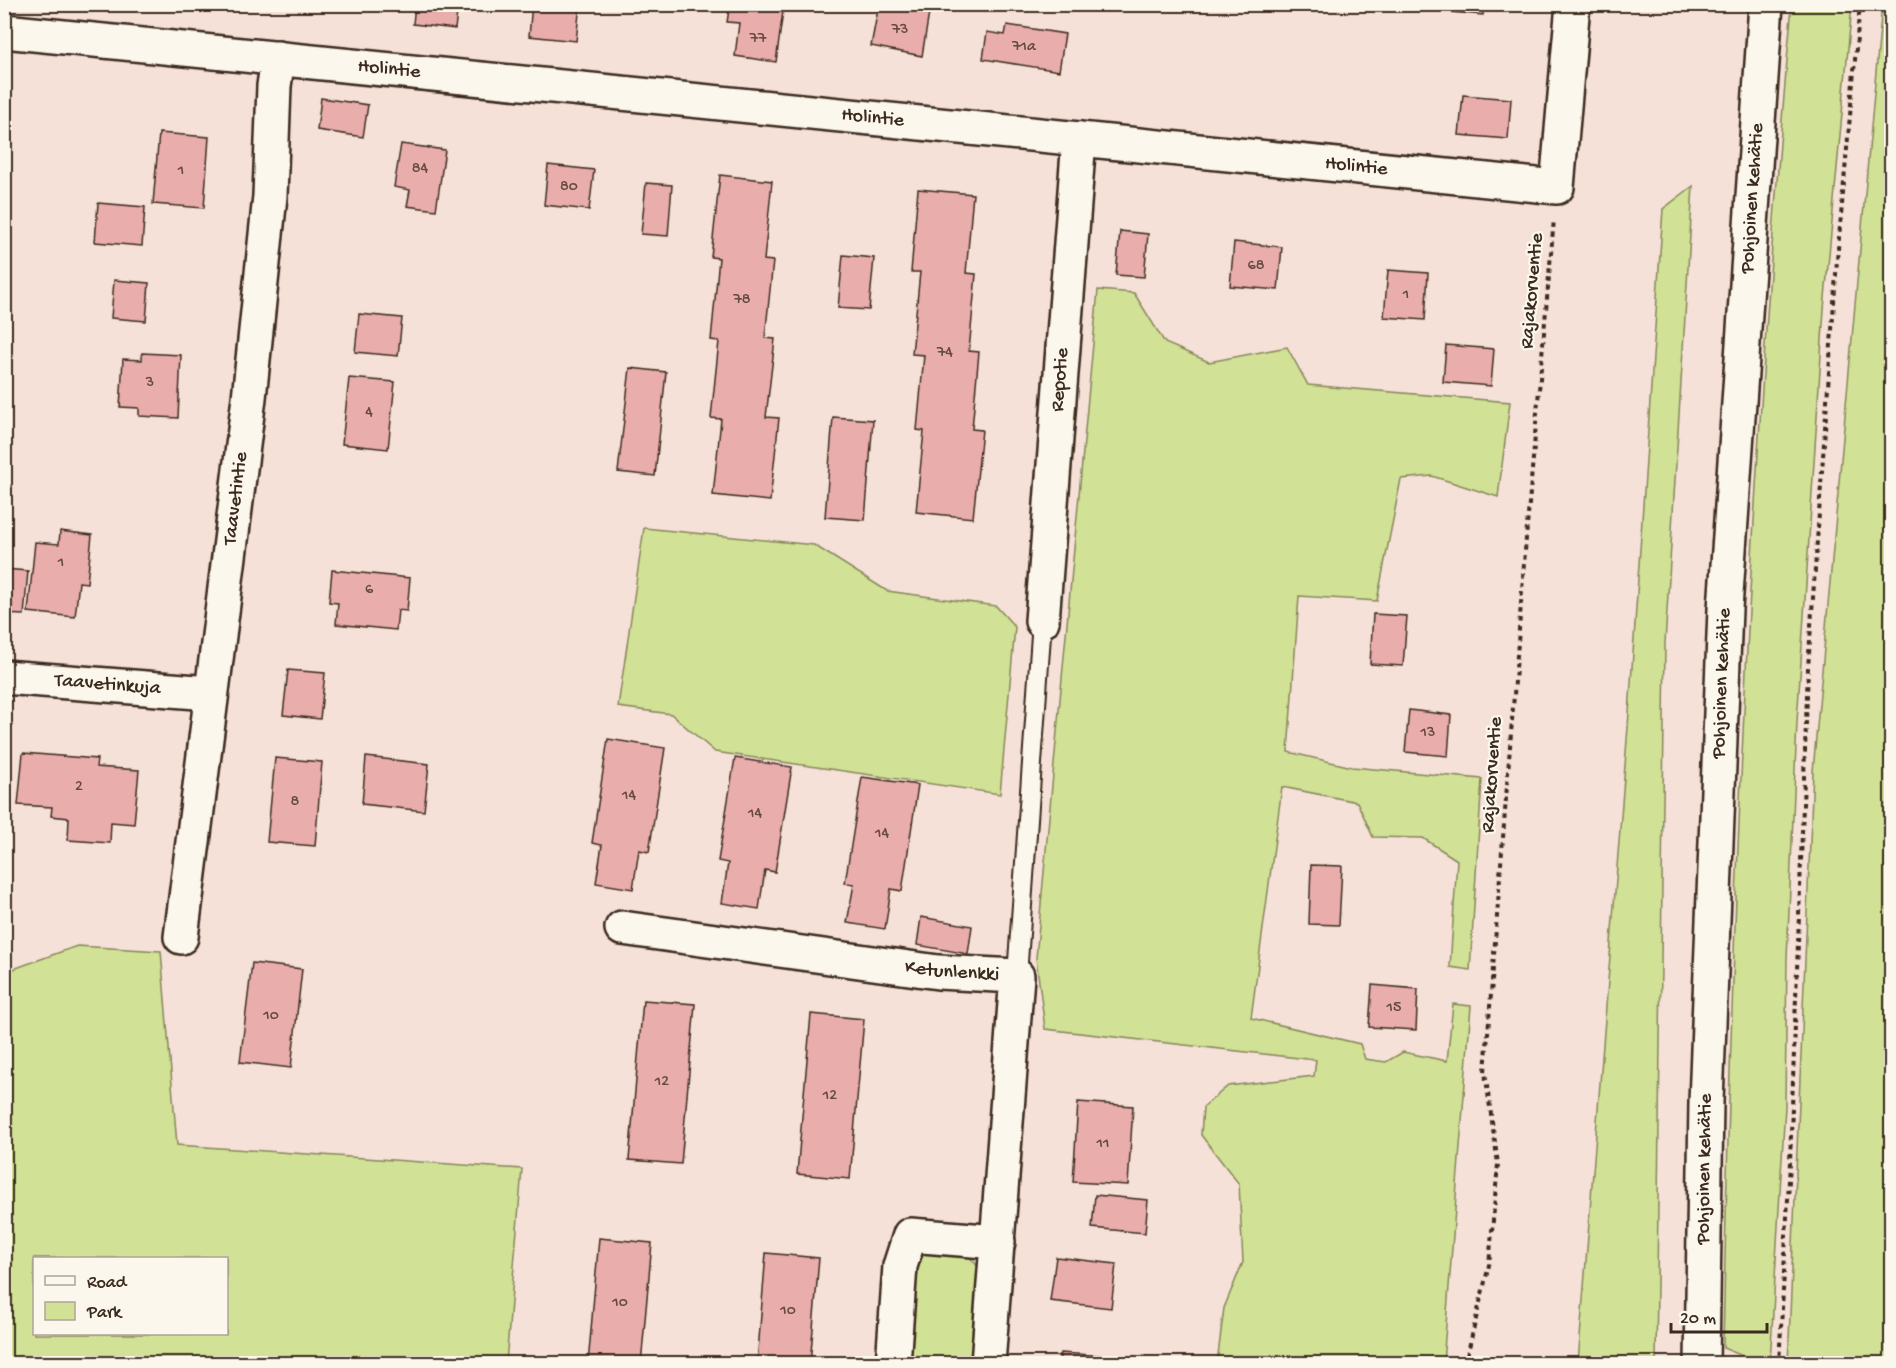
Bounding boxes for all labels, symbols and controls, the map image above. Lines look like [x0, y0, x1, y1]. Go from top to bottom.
house number: 73 [891, 21, 908, 40]
house number: 77 [749, 30, 767, 49]
house number: 71a [1011, 38, 1037, 57]
street label: Holintie [357, 55, 422, 84]
street label: Holintie [840, 104, 906, 133]
street label: Pohjoinen kehätie [1736, 122, 1769, 275]
street label: Holintie [1324, 152, 1389, 181]
house number: 84 [412, 160, 429, 179]
house number: 1 [177, 162, 184, 181]
house number: 80 [560, 178, 578, 197]
street label: Rajakorventie [1516, 231, 1550, 350]
house number: 68 [1248, 257, 1265, 276]
house number: 1 [1402, 286, 1409, 305]
house number: 78 [732, 291, 751, 310]
house number: 74 [936, 344, 953, 363]
street label: Repotie [1047, 346, 1074, 412]
house number: 3 [145, 374, 154, 393]
house number: 4 [365, 404, 373, 423]
street label: Taavetintie [219, 450, 254, 548]
house number: 1 [57, 554, 64, 573]
house number: 6 [365, 581, 374, 600]
street label: Pohjoinen kehätie [1708, 607, 1737, 760]
street label: Taavetinkuja [53, 669, 162, 701]
street label: Rajakorventie [1477, 715, 1509, 834]
house number: 13 [1420, 724, 1435, 743]
house number: 2 [75, 778, 83, 797]
house number: 14 [621, 787, 636, 806]
house number: 8 [291, 793, 300, 812]
house number: 14 [747, 805, 762, 824]
house number: 14 [874, 825, 889, 844]
street label: Ketunlenkki [903, 956, 1000, 987]
house number: 15 [1386, 999, 1401, 1018]
house number: 10 [262, 1007, 279, 1026]
house number: 12 [654, 1073, 669, 1092]
house number: 12 [822, 1087, 837, 1106]
street label: Pohjoinen kehätie [1692, 1093, 1718, 1246]
house number: 11 [1096, 1135, 1109, 1154]
legend [33, 1257, 228, 1335]
text: Road [87, 1273, 128, 1294]
house number: 10 [611, 1294, 628, 1313]
scale bar [1671, 1296, 1767, 1334]
house number: 10 [779, 1302, 796, 1321]
text: Park [86, 1303, 123, 1324]
text: 20 m [1680, 1309, 1716, 1330]

